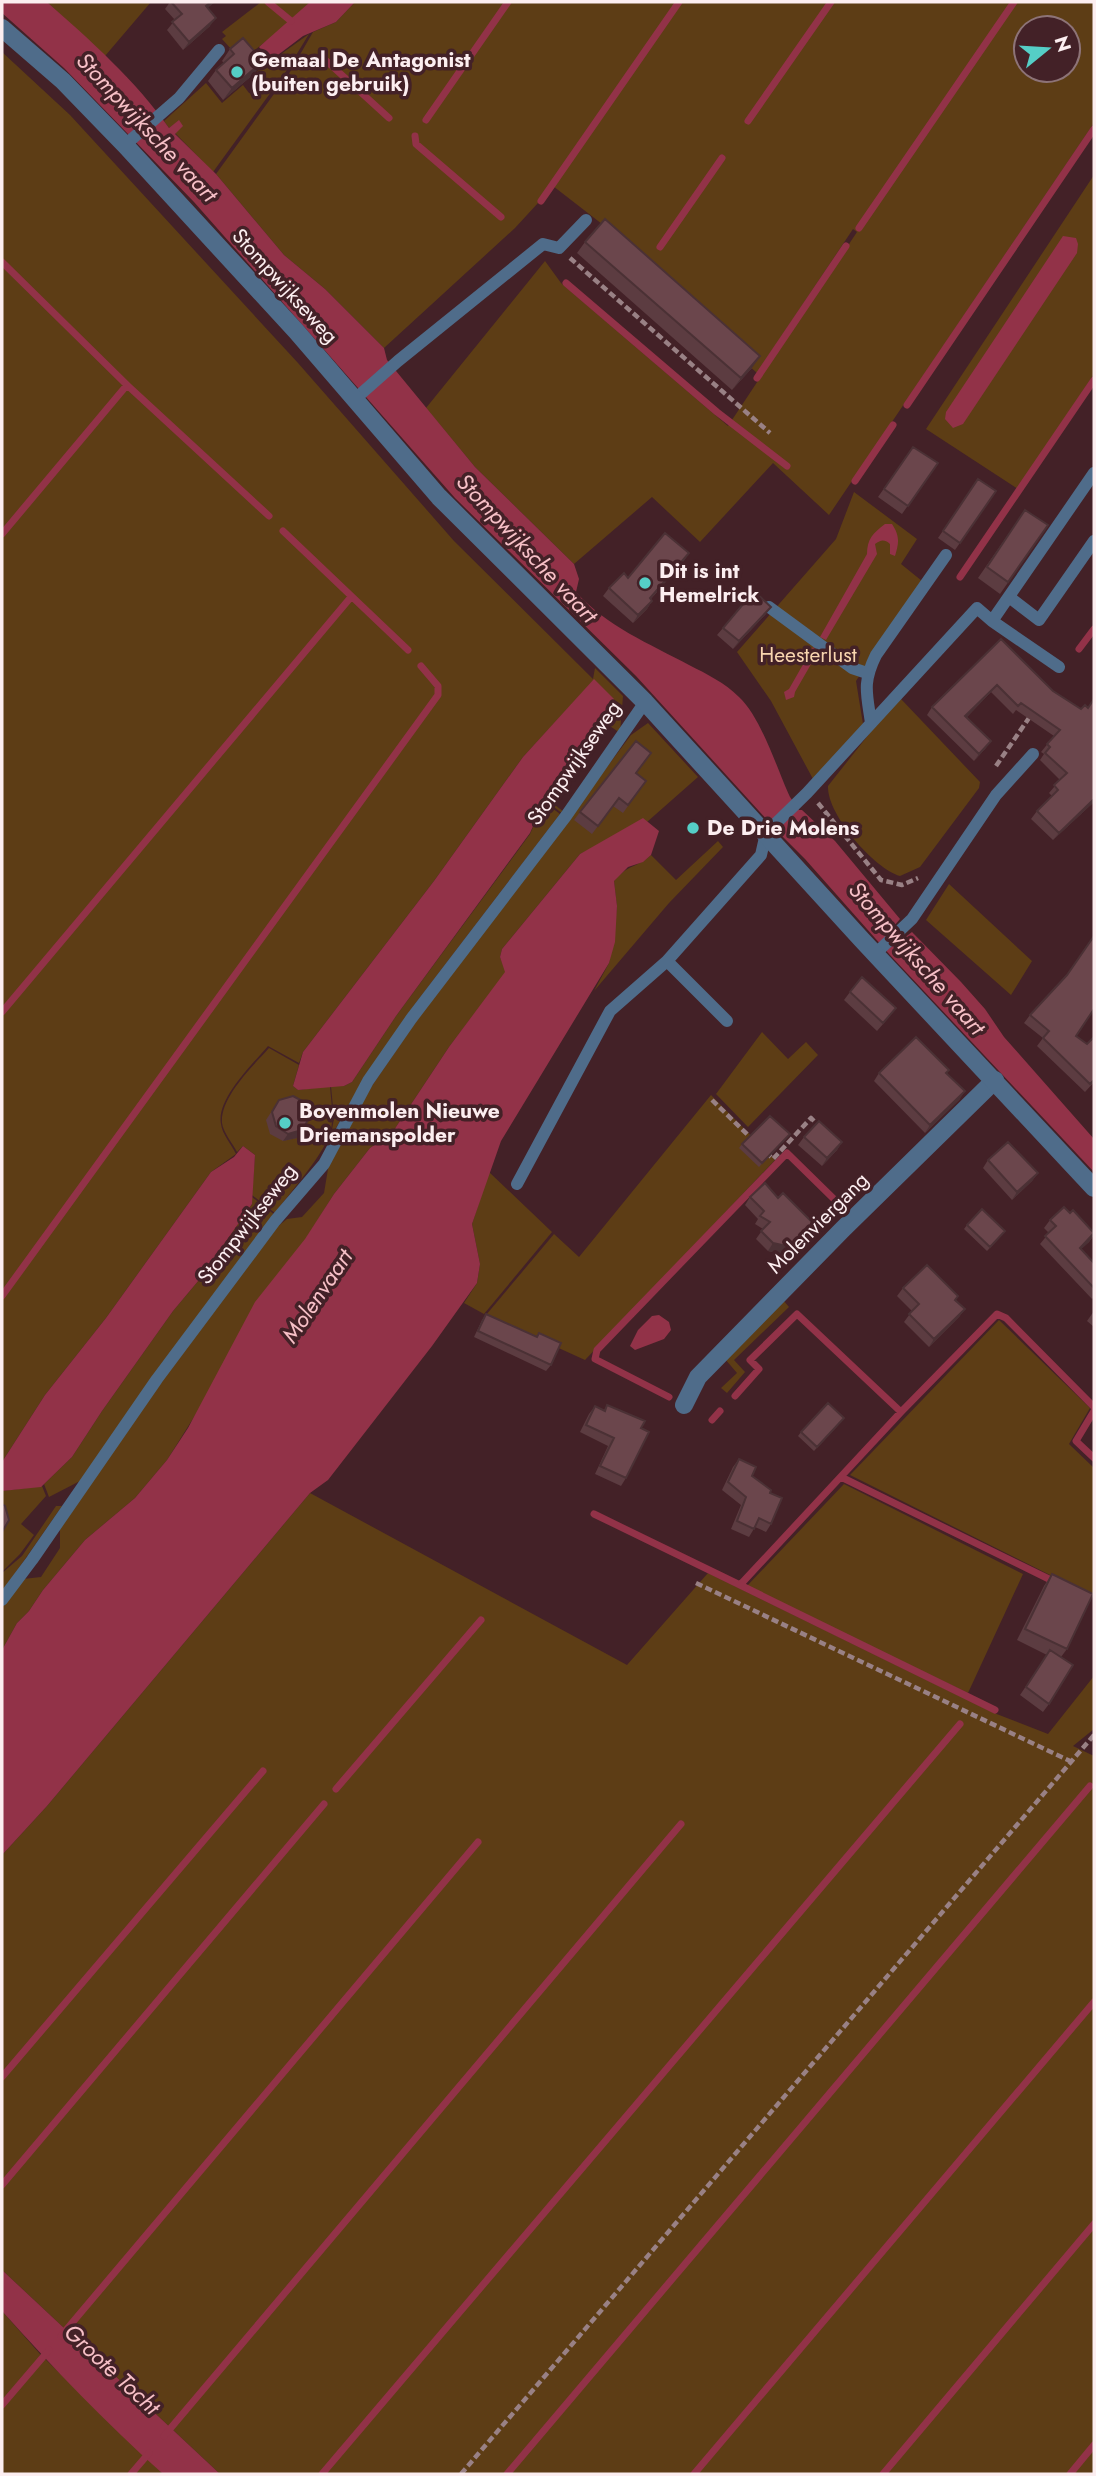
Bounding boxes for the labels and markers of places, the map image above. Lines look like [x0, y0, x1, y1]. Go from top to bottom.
place label: Gemaal De Antagonist (buiten gebruik) [251, 45, 471, 99]
marker: Gemaal De Antagonist (buiten gebruik) [229, 64, 245, 80]
place label: Dit is int Hemelrick [659, 556, 759, 610]
marker: Dit is int Hemelrick [637, 575, 653, 591]
place label: De Drie Molens [707, 813, 860, 843]
marker: De Drie Molens [685, 820, 701, 836]
place label: Bovenmolen Nieuwe Driemanspolder [299, 1096, 500, 1150]
marker: Bovenmolen Nieuwe Driemanspolder [277, 1115, 293, 1131]

